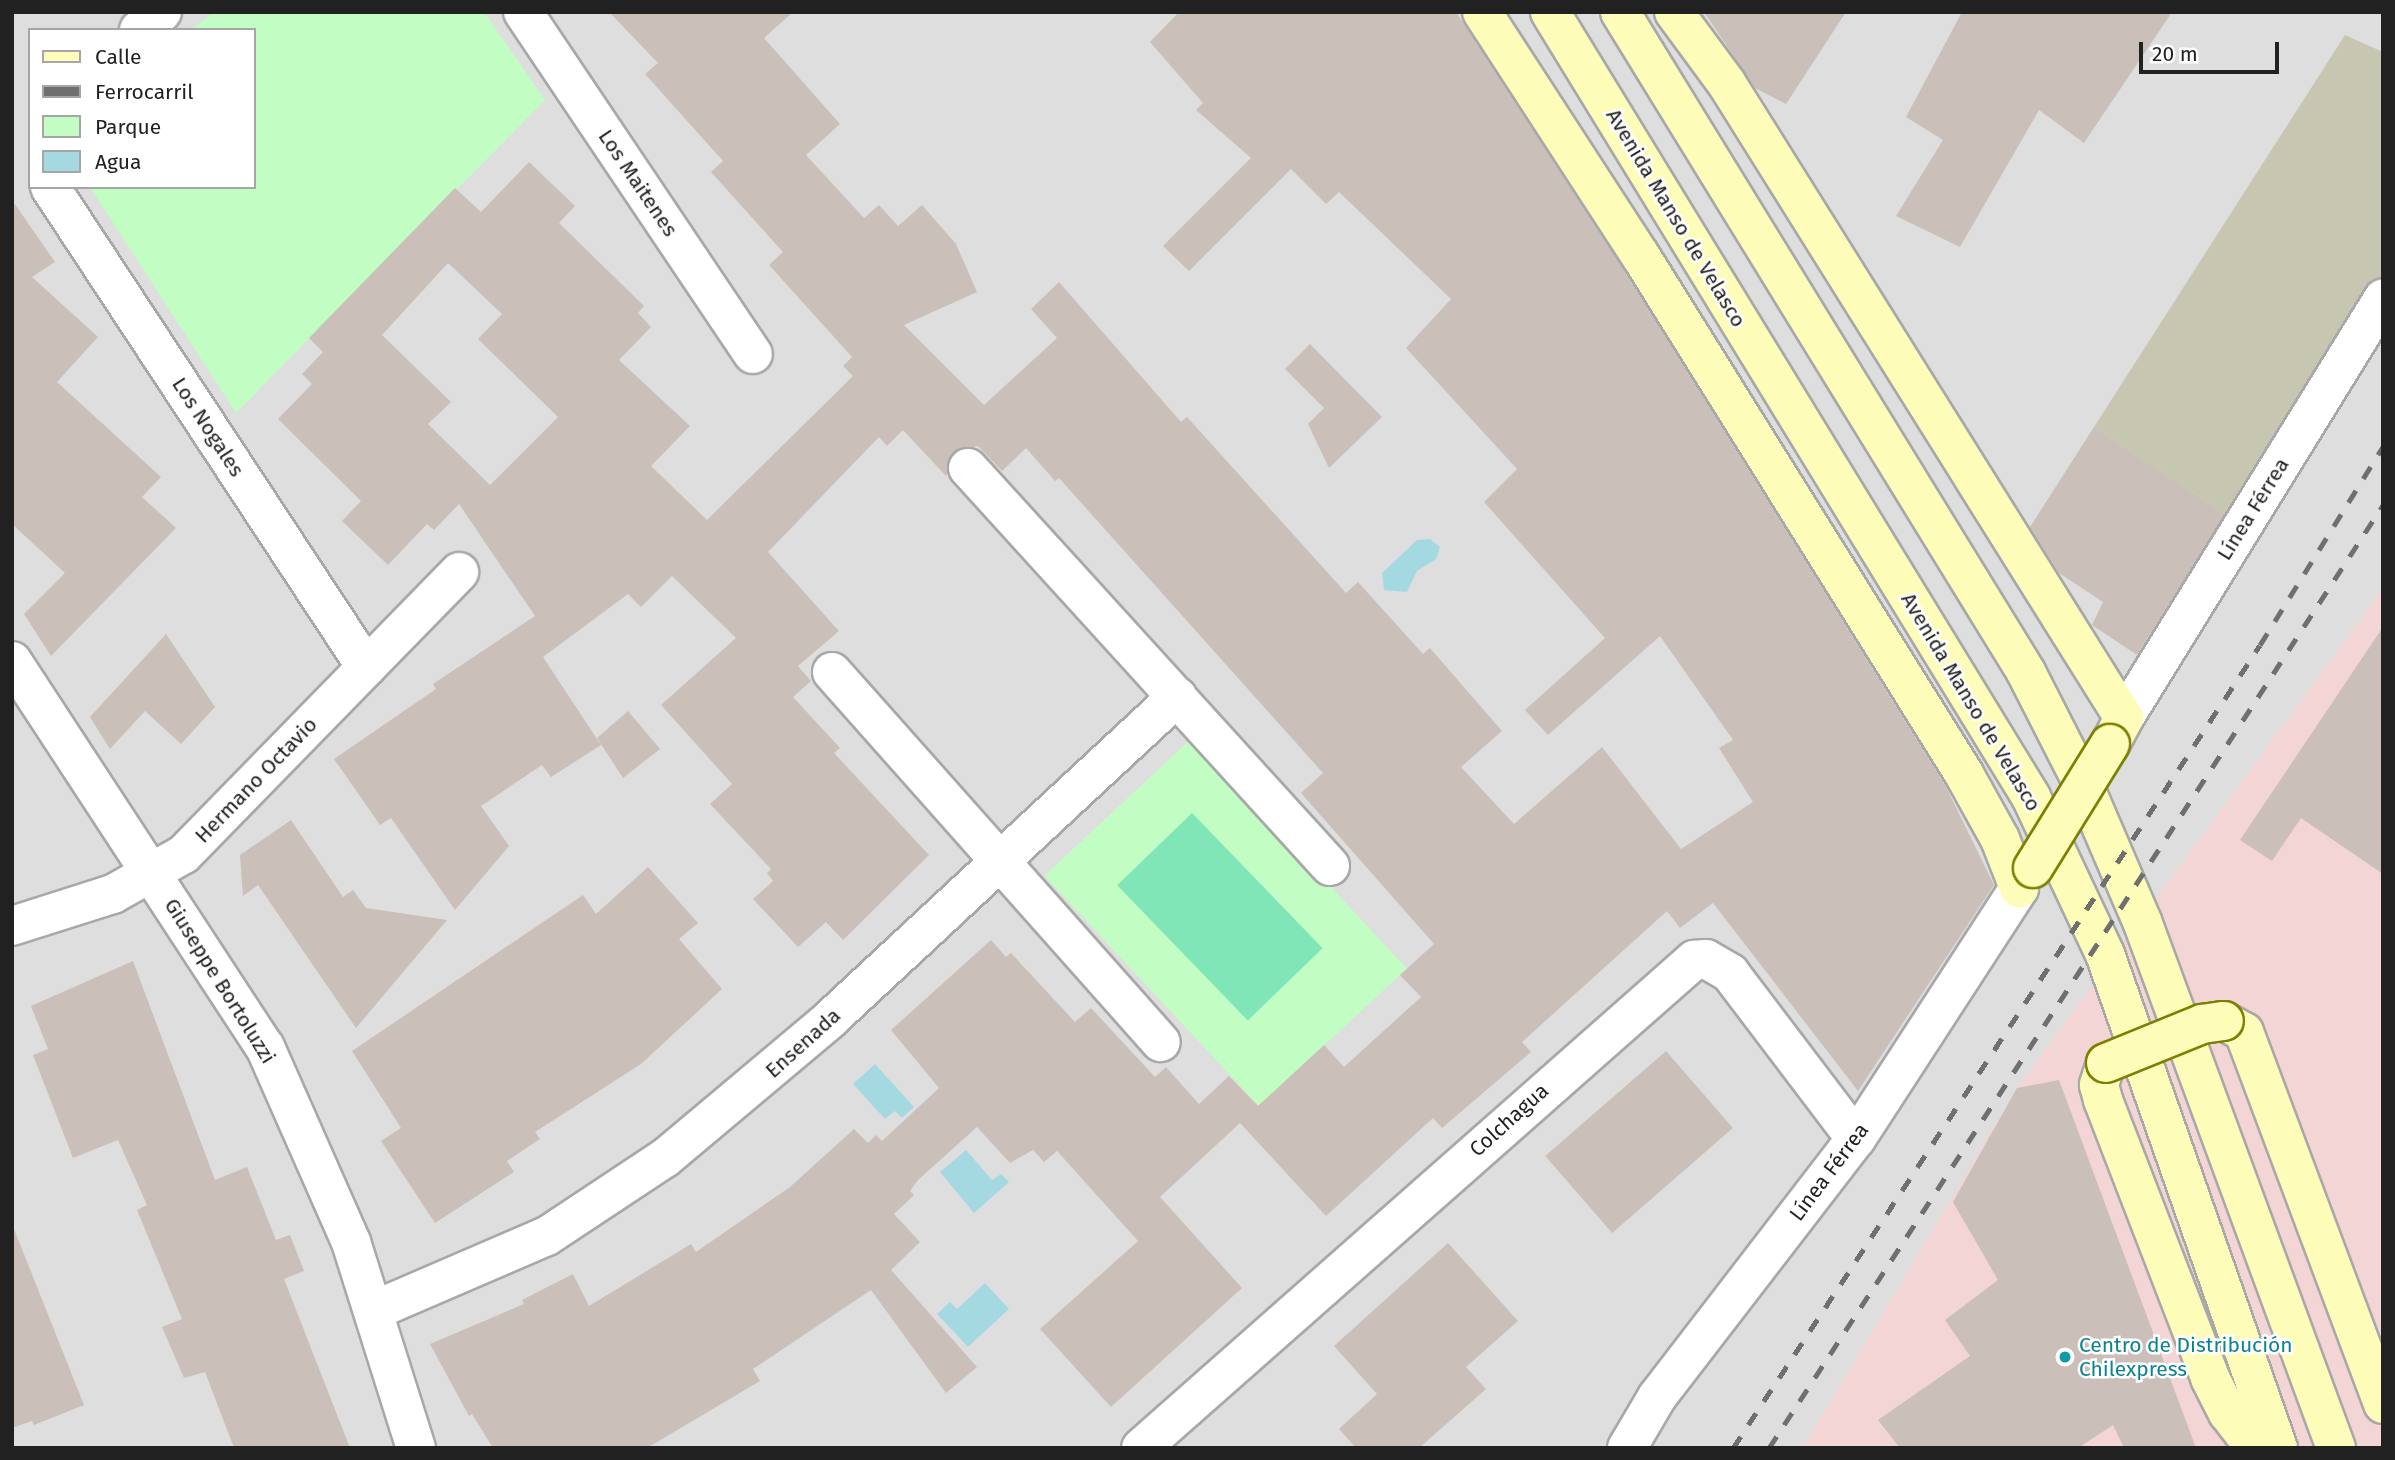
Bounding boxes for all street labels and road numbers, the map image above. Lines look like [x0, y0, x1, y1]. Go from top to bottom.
street label: Avenida Manso de Velasco [1601, 104, 1751, 332]
street label: Los Maitenes [593, 125, 683, 241]
street label: Los Nogales [167, 373, 249, 481]
street label: Línea Férrea [2212, 453, 2294, 565]
street label: Avenida Manso de Velasco [1896, 588, 2046, 816]
street label: Hermano Octavio [190, 712, 322, 848]
street label: Giuseppe Bortoluzzi [159, 894, 281, 1068]
street label: Ensenada [760, 1003, 846, 1083]
street label: Colchagua [1464, 1078, 1554, 1162]
street label: Línea Férrea [1784, 1118, 1874, 1226]

